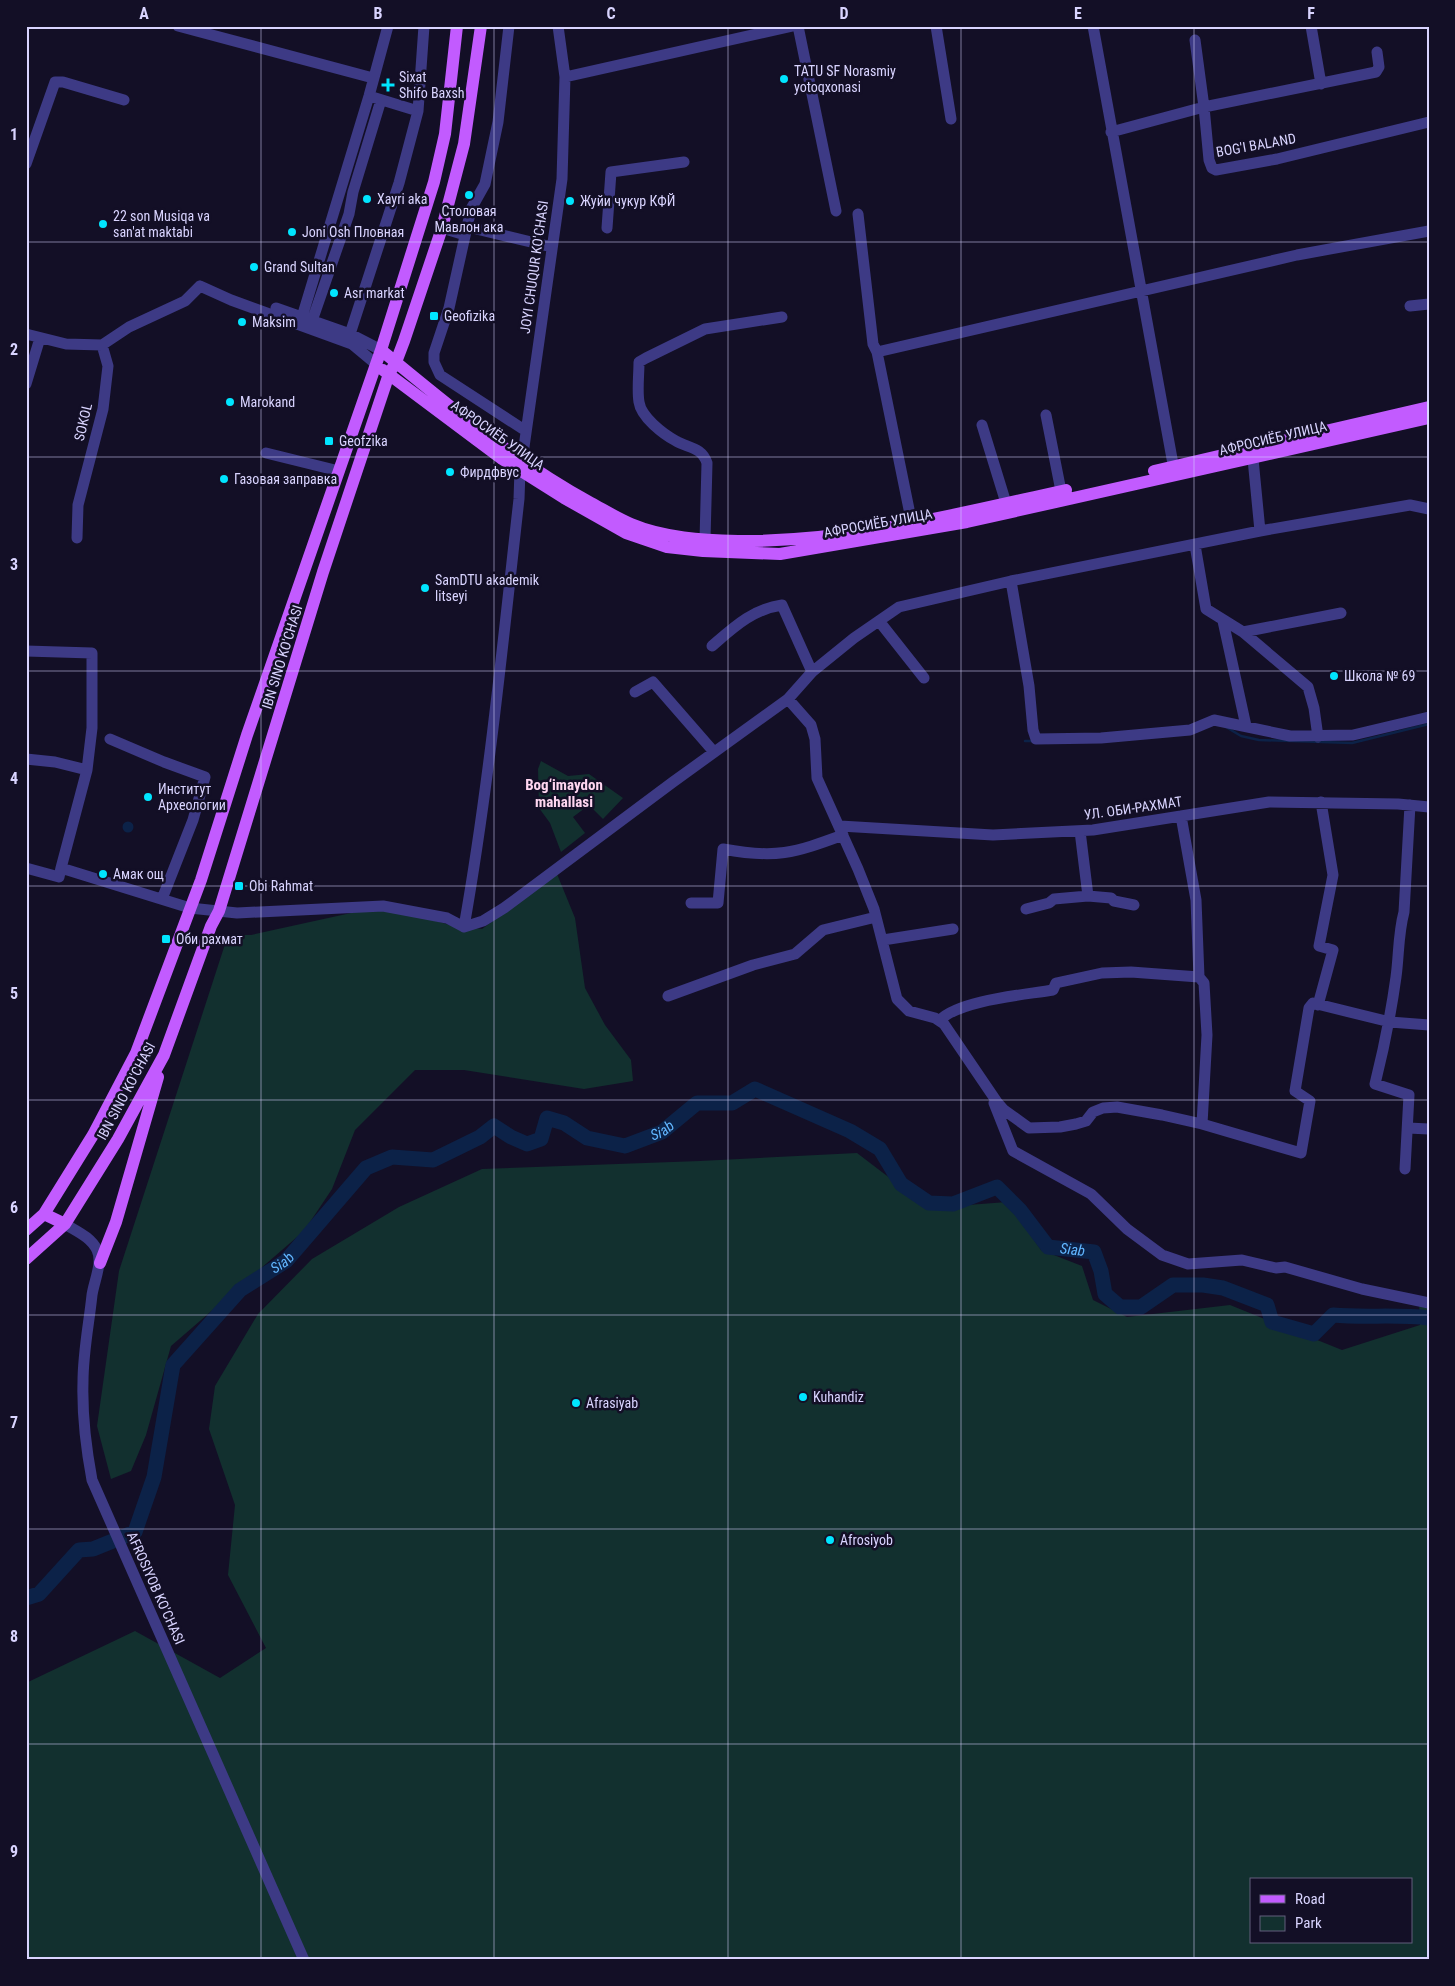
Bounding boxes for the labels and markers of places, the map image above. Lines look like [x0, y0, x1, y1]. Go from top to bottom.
place label: TATU SF Norasmiy yotoqxonasi [794, 63, 896, 95]
place label: Sixat Shifo Baxsh [399, 69, 465, 101]
marker: TATU SF Norasmiy yotoqxonasi [778, 73, 790, 85]
marker: Sixat Shifo Baxsh [381, 78, 395, 92]
marker: Столовая Мавлон ака [463, 189, 475, 201]
place label: Xayri aka [377, 191, 428, 207]
marker: Xayri aka [361, 193, 373, 205]
place label: Жуйи чукур КФЙ [580, 193, 675, 209]
marker: Жуйи чукур КФЙ [564, 195, 576, 207]
place label: Столовая Мавлон ака [435, 203, 503, 235]
place label: 22 son Musiqa va san'at maktabi [113, 208, 210, 240]
marker: 22 son Musiqa va san'at maktabi [97, 218, 109, 230]
place label: Joni Osh Пловная [302, 224, 404, 240]
marker: Joni Osh Пловная [286, 226, 298, 238]
place label: Grand Sultan [264, 259, 335, 275]
marker: Grand Sultan [248, 261, 260, 273]
place label: Asr markat [344, 285, 405, 301]
marker: Asr markat [328, 287, 340, 299]
place label: Geofizika [444, 308, 495, 324]
marker: Geofizika [428, 310, 440, 322]
place label: Maksim [252, 314, 296, 330]
marker: Maksim [236, 316, 248, 328]
place label: Marokand [240, 394, 295, 410]
marker: Marokand [224, 396, 236, 408]
place label: Geofzika [339, 433, 388, 449]
marker: Geofzika [323, 435, 335, 447]
place label: Фирдфвус [460, 464, 519, 480]
marker: Фирдфвус [444, 466, 456, 478]
place label: Газовая заправка [234, 471, 337, 487]
marker: Газовая заправка [218, 473, 230, 485]
place label: SamDTU akademik litseyi [435, 572, 540, 604]
marker: SamDTU akademik litseyi [419, 582, 431, 594]
place label: Школа № 69 [1344, 668, 1415, 684]
marker: Школа № 69 [1328, 670, 1340, 682]
place label: Институт Археологии [158, 781, 226, 813]
marker: Институт Археологии [142, 791, 154, 803]
place label: Амак ощ [113, 866, 164, 882]
marker: Амак ощ [97, 868, 109, 880]
place label: Obi Rahmat [249, 878, 313, 894]
marker: Obi Rahmat [233, 880, 245, 892]
place label: Оби рахмат [176, 931, 243, 947]
marker: Оби рахмат [160, 933, 172, 945]
place label: Kuhandiz [813, 1389, 864, 1405]
marker: Kuhandiz [797, 1391, 809, 1403]
place label: Afrasiyab [586, 1395, 638, 1411]
marker: Afrasiyab [570, 1397, 582, 1409]
place label: Afrosiyob [840, 1532, 893, 1548]
marker: Afrosiyob [824, 1534, 836, 1546]

